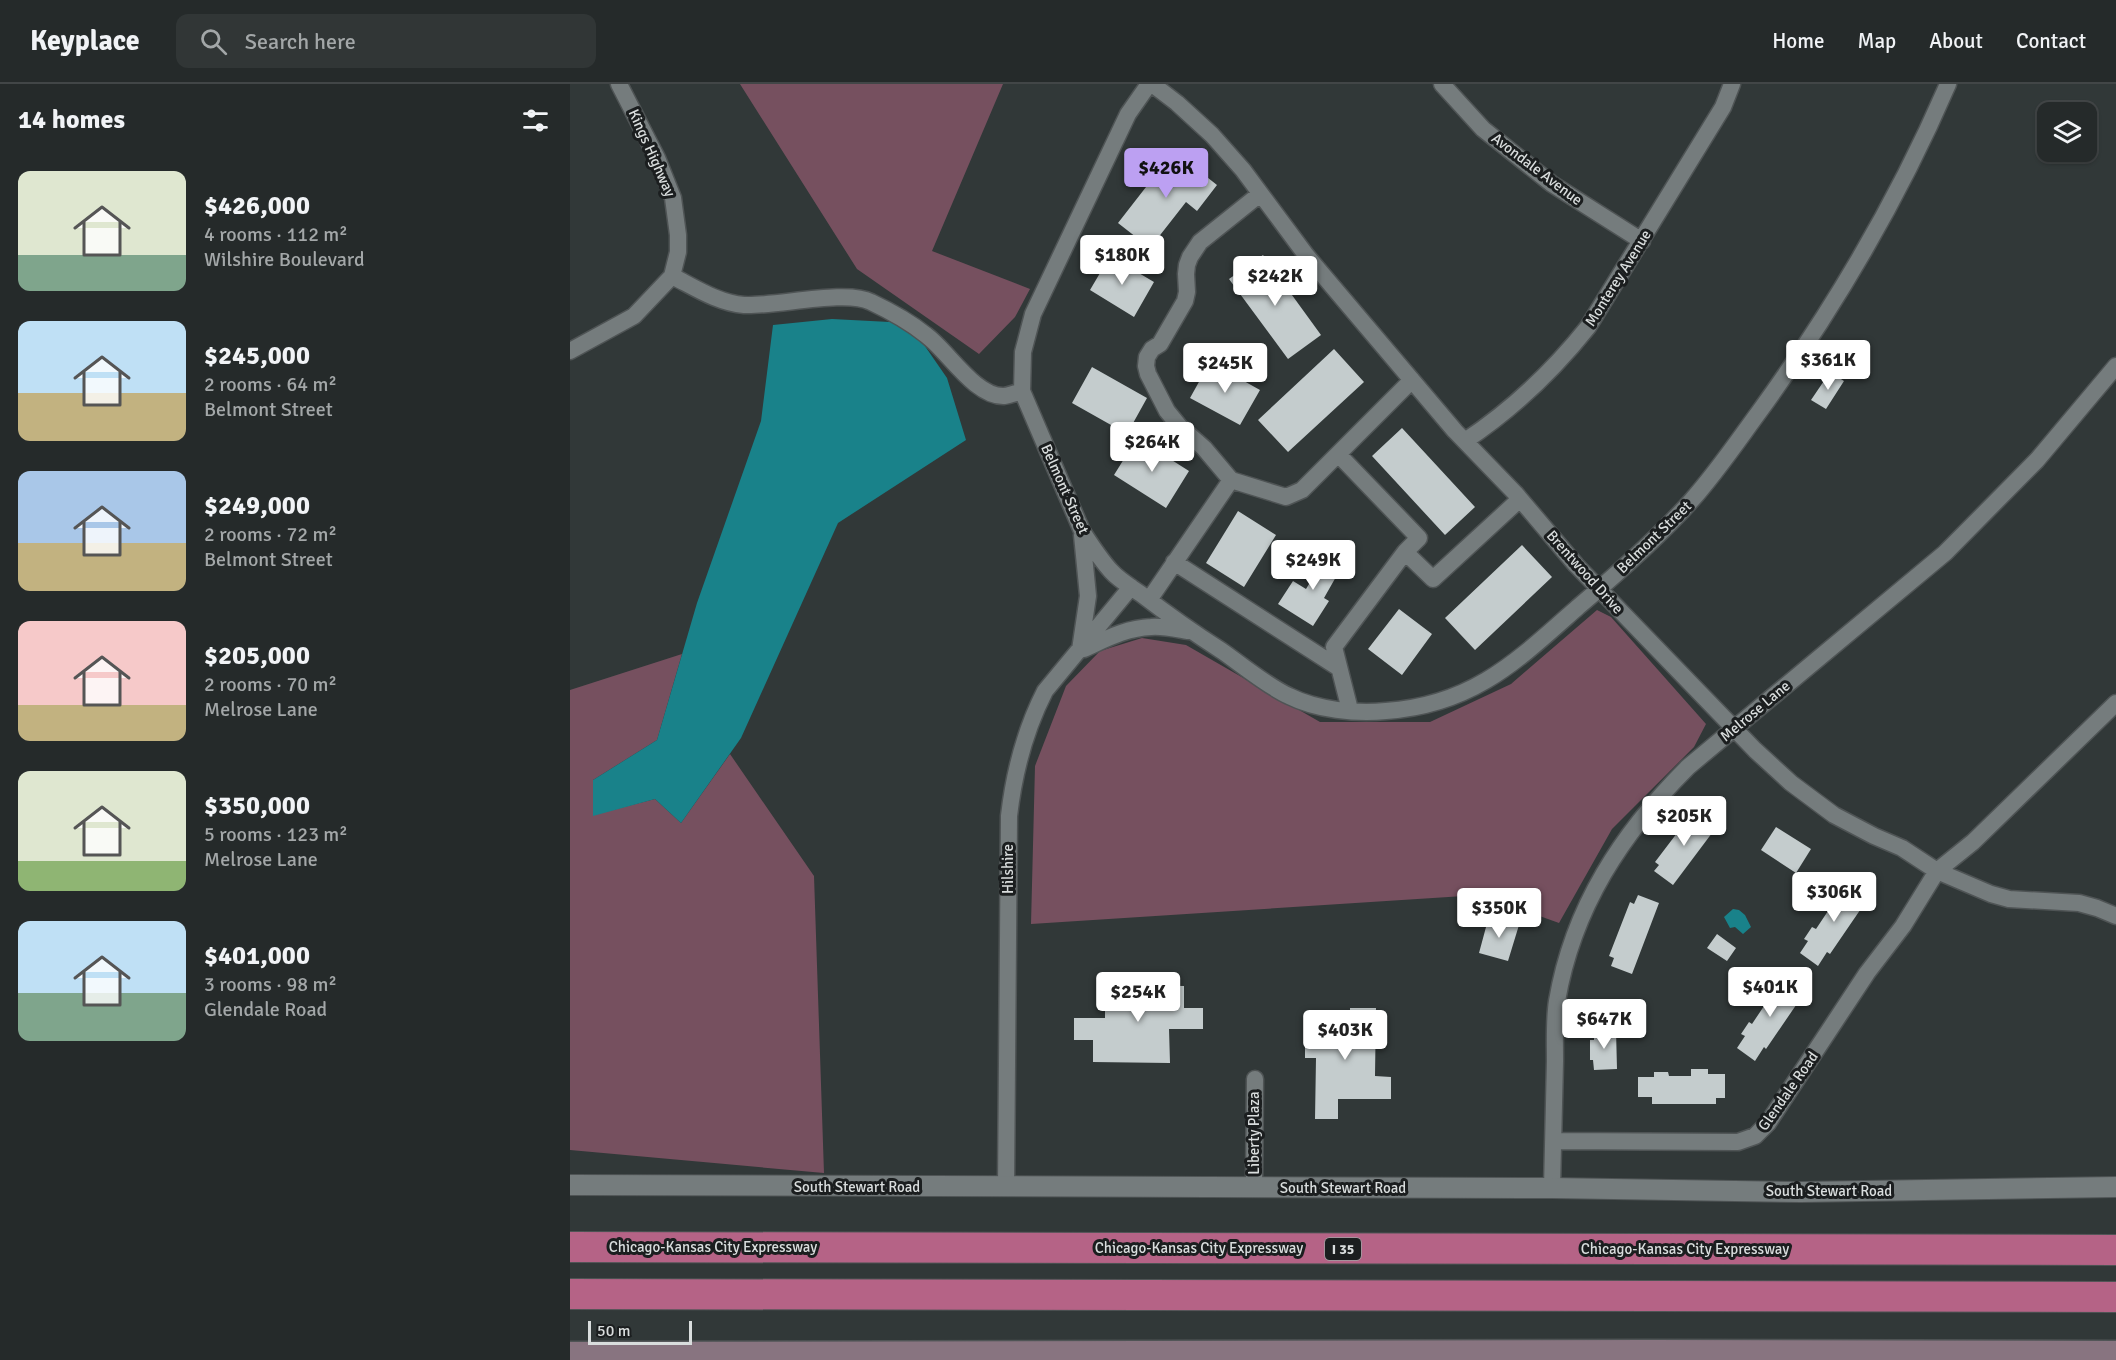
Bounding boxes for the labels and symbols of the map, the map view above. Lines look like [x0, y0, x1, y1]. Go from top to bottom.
street label: Kings Highway [625, 106, 679, 200]
street label: Avondale Avenue [1488, 129, 1586, 209]
pin: $426K [1124, 148, 1208, 199]
street label: Monterey Avenue [1581, 226, 1655, 330]
pin: $180K [1080, 235, 1164, 286]
pin: $242K [1233, 256, 1317, 307]
pin: $361K [1786, 340, 1870, 391]
pin: $245K [1183, 343, 1267, 394]
pin: $264K [1110, 422, 1194, 473]
street label: Belmont Street [1037, 441, 1093, 537]
street label: Belmont Street [1613, 497, 1695, 577]
street label: Brentwood Drive [1543, 527, 1627, 617]
pin: $249K [1271, 540, 1355, 591]
street label: Melrose Lane [1717, 677, 1793, 745]
pin: $205K [1642, 796, 1726, 847]
street label: Hilshire [999, 844, 1017, 894]
pin: $306K [1792, 872, 1876, 923]
pin: $350K [1457, 888, 1541, 939]
pin: $401K [1728, 967, 1812, 1018]
pin: $254K [1096, 972, 1180, 1023]
pin: $647K [1562, 999, 1646, 1050]
pin: $403K [1303, 1010, 1387, 1061]
street label: Glendale Road [1754, 1048, 1822, 1134]
street label: Liberty Plaza [1245, 1091, 1263, 1175]
street label: South Stewart Road [794, 1178, 920, 1196]
street label: South Stewart Road [1280, 1179, 1406, 1197]
street label: South Stewart Road [1766, 1182, 1892, 1200]
street label: Chicago-Kansas City Expressway [609, 1238, 817, 1256]
road number: I 35 [1325, 1238, 1361, 1260]
street label: Chicago-Kansas City Expressway [1095, 1239, 1303, 1257]
street label: Chicago-Kansas City Expressway [1581, 1240, 1789, 1258]
scale bar [588, 1318, 692, 1346]

